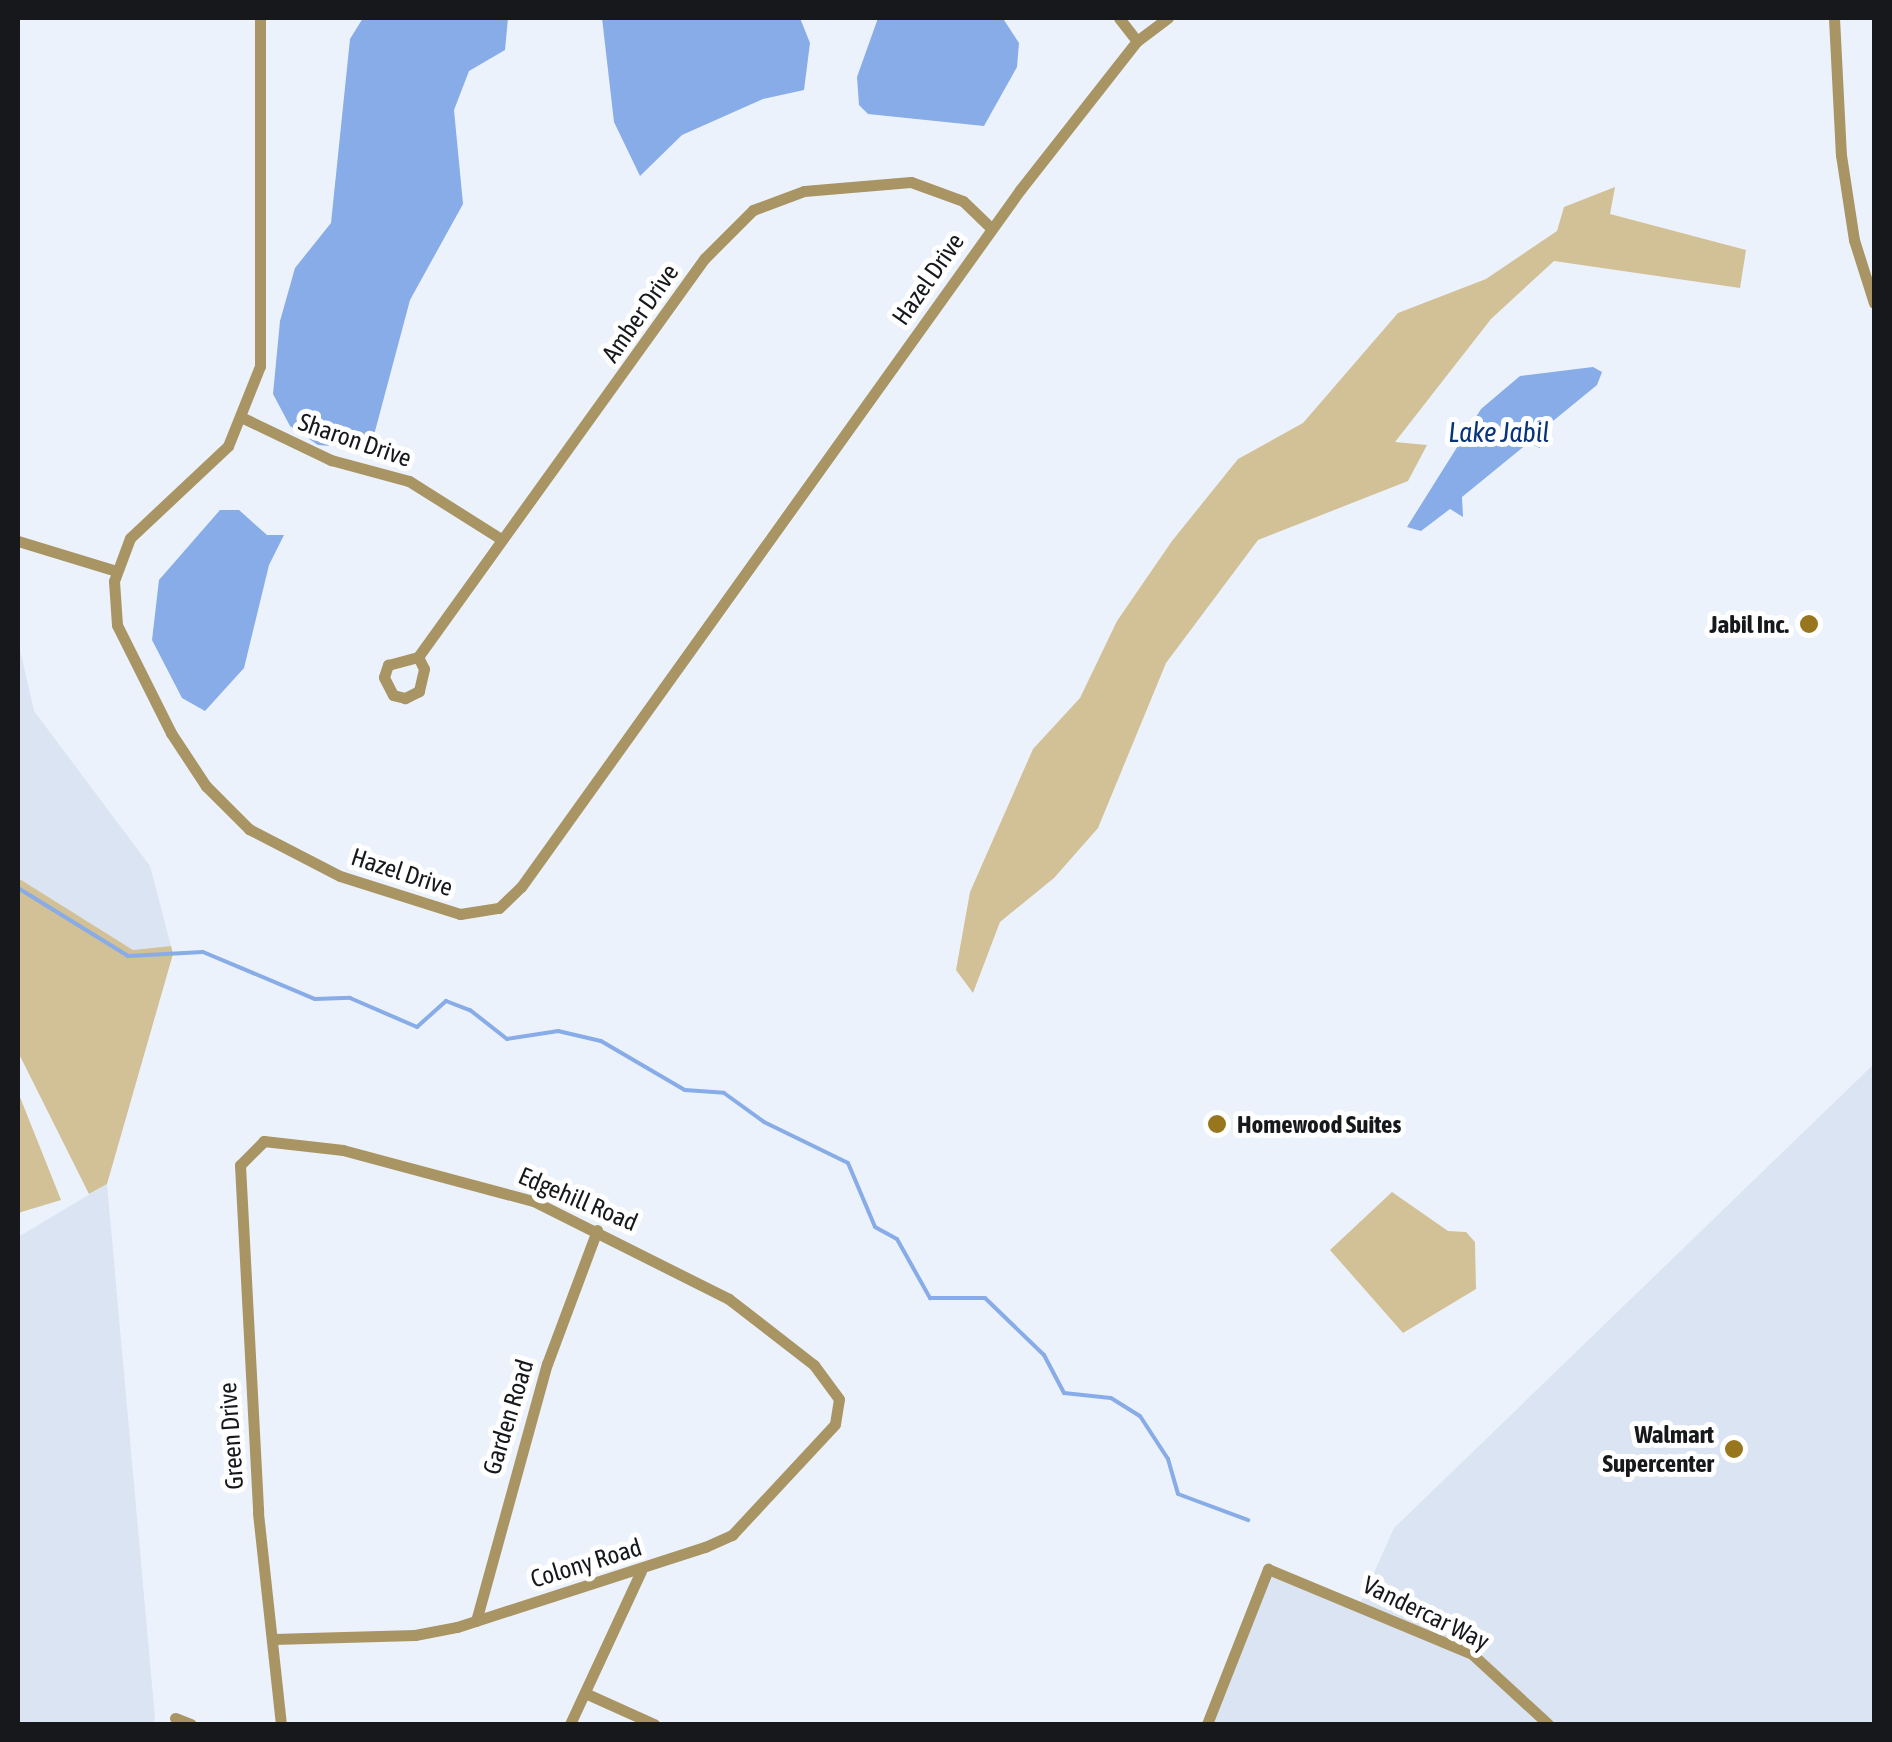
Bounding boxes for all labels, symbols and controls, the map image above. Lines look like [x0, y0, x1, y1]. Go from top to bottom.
street label: Hazel Drive [886, 227, 970, 331]
street label: Amber Drive [595, 258, 685, 368]
street label: Sharon Drive [295, 407, 415, 473]
water label: Lake Jabil [1448, 415, 1550, 449]
place label: Jabil Inc. [1710, 609, 1789, 639]
marker: Jabil Inc. [1798, 613, 1820, 635]
street label: Hazel Drive [348, 842, 456, 902]
place label: Homewood Suites [1237, 1109, 1401, 1139]
marker: Homewood Suites [1206, 1113, 1228, 1135]
street label: Edgehill Road [514, 1161, 642, 1237]
street label: Garden Road [476, 1356, 540, 1478]
street label: Green Drive [212, 1381, 250, 1491]
place label: Walmart Supercenter [1602, 1420, 1714, 1479]
marker: Walmart Supercenter [1723, 1438, 1745, 1460]
street label: Colony Road [527, 1532, 645, 1594]
street label: Vandercar Way [1358, 1570, 1494, 1656]

